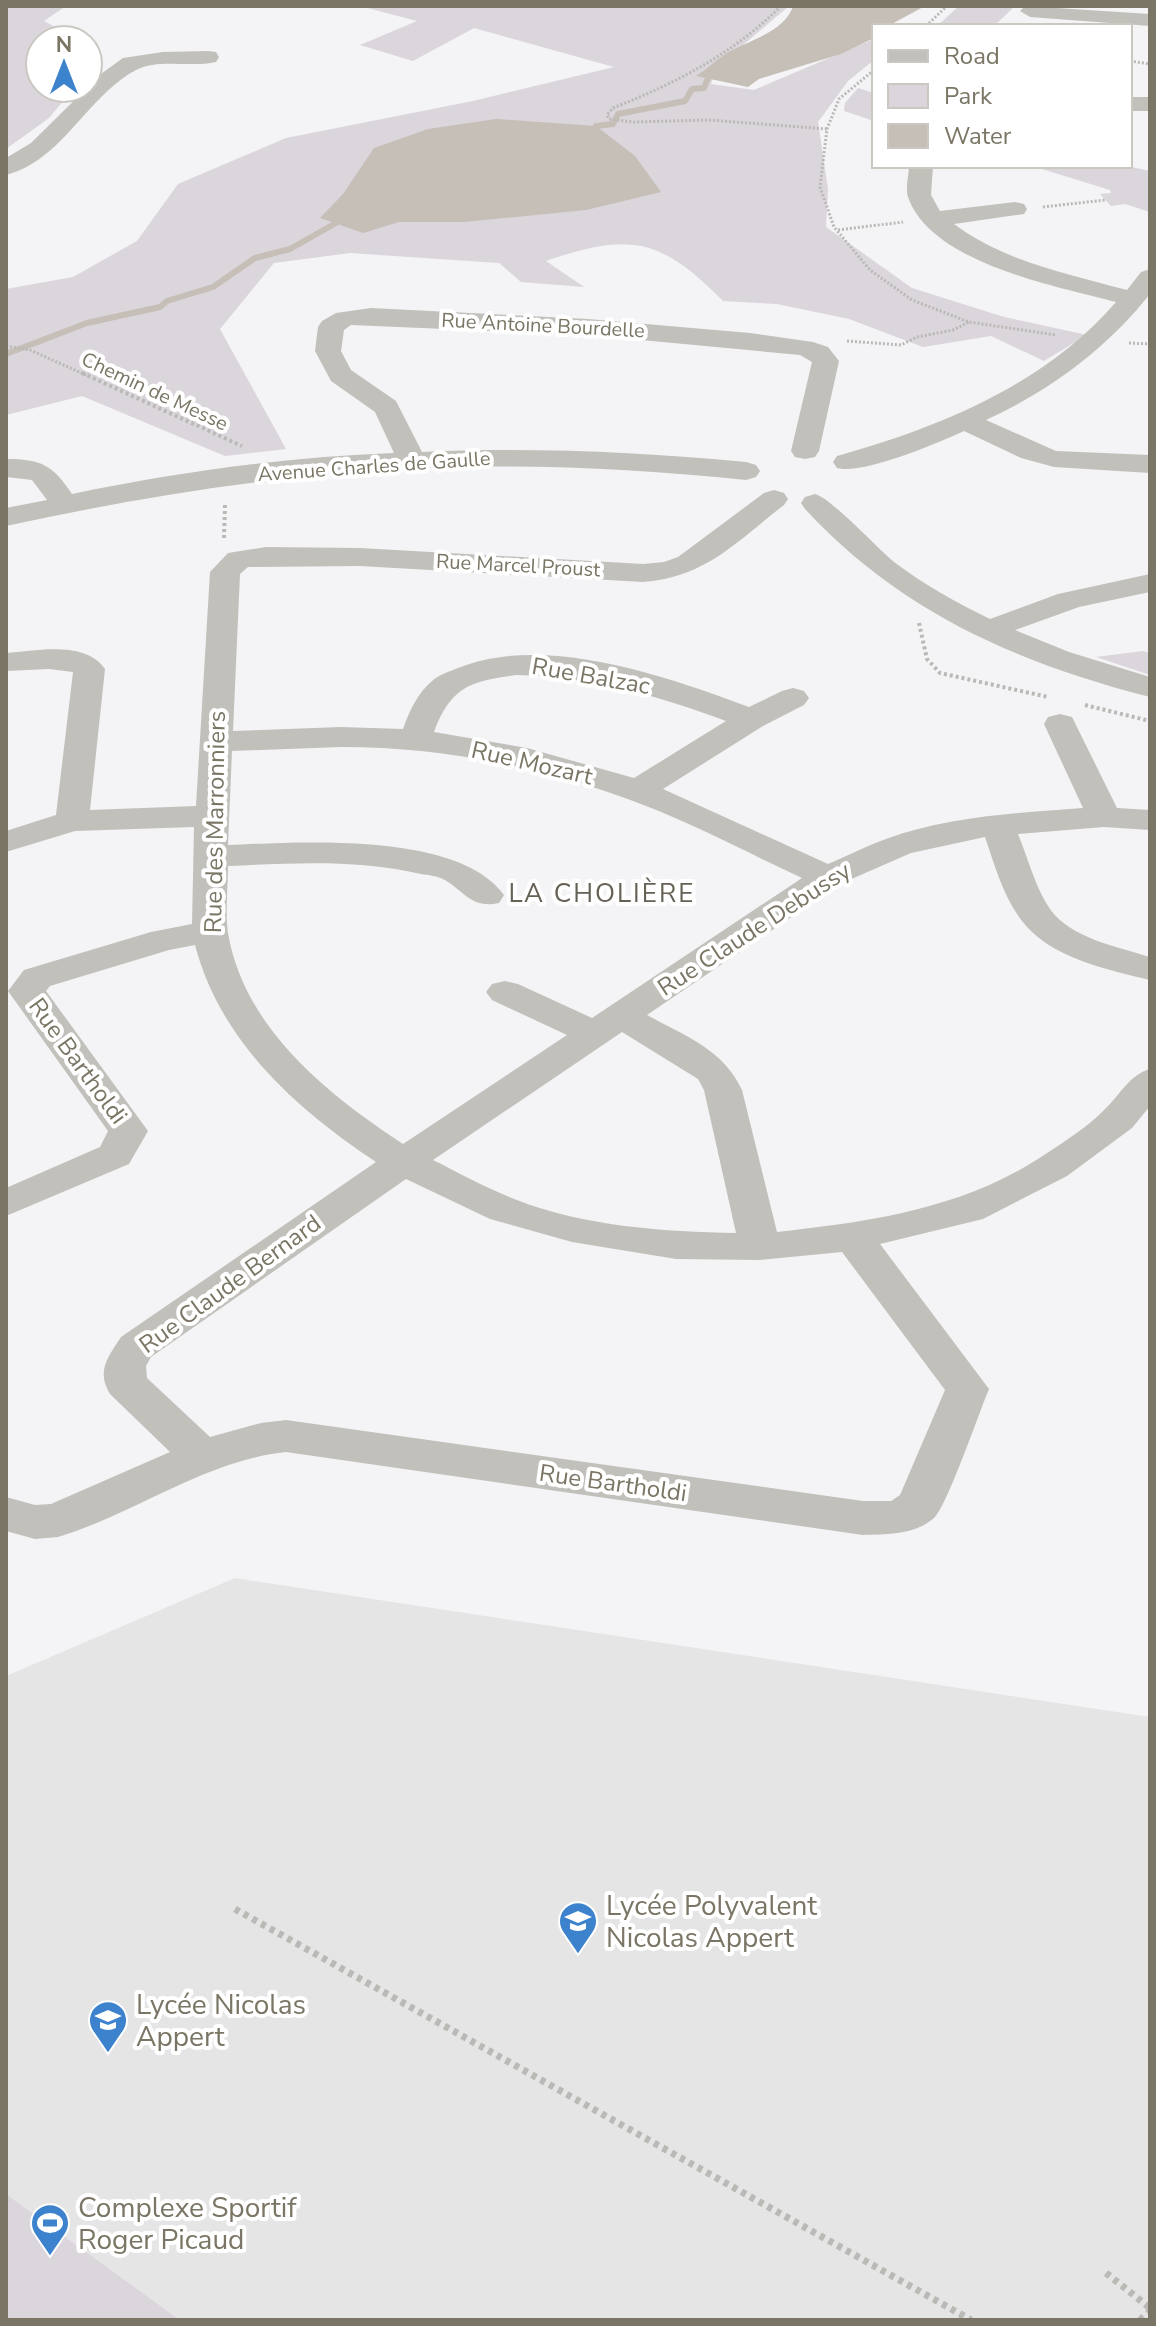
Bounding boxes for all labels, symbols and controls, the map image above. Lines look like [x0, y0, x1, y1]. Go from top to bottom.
north arrow [24, 24, 104, 104]
legend [872, 24, 1132, 168]
text: N [56, 30, 72, 60]
text: Road [944, 40, 1000, 72]
text: Park [944, 80, 993, 112]
text: Water [944, 120, 1012, 152]
street label: Rue Antoine Bourdelle [441, 307, 645, 344]
street label: Chemin de Messe [77, 346, 232, 437]
street label: Avenue Charles de Gaulle [257, 445, 491, 488]
street label: Rue Marcel Proust [435, 548, 602, 583]
street label: Rue Balzac [529, 650, 653, 702]
street label: Rue des Marronniers [197, 711, 233, 933]
street label: Rue Mozart [468, 734, 596, 793]
street label: Rue Claude Debussy [651, 854, 857, 1003]
district label: LA CHOLIÈRE [509, 876, 695, 911]
street label: Rue Bartholdi [21, 992, 135, 1130]
street label: Rue Claude Bernard [133, 1207, 327, 1361]
street label: Rue Bartholdi [537, 1457, 689, 1509]
place label: Lycée Polyvalent Nicolas Appert [606, 1887, 817, 1957]
school or university icon: Lycée Polyvalent Nicolas Appert [557, 1900, 599, 1955]
place label: Lycée Nicolas Appert [136, 1986, 306, 2056]
school or university icon: Lycée Nicolas Appert [87, 1999, 129, 2054]
place label: Complexe Sportif Roger Picaud [78, 2189, 297, 2259]
sports icon: Complexe Sportif Roger Picaud [29, 2202, 71, 2257]

